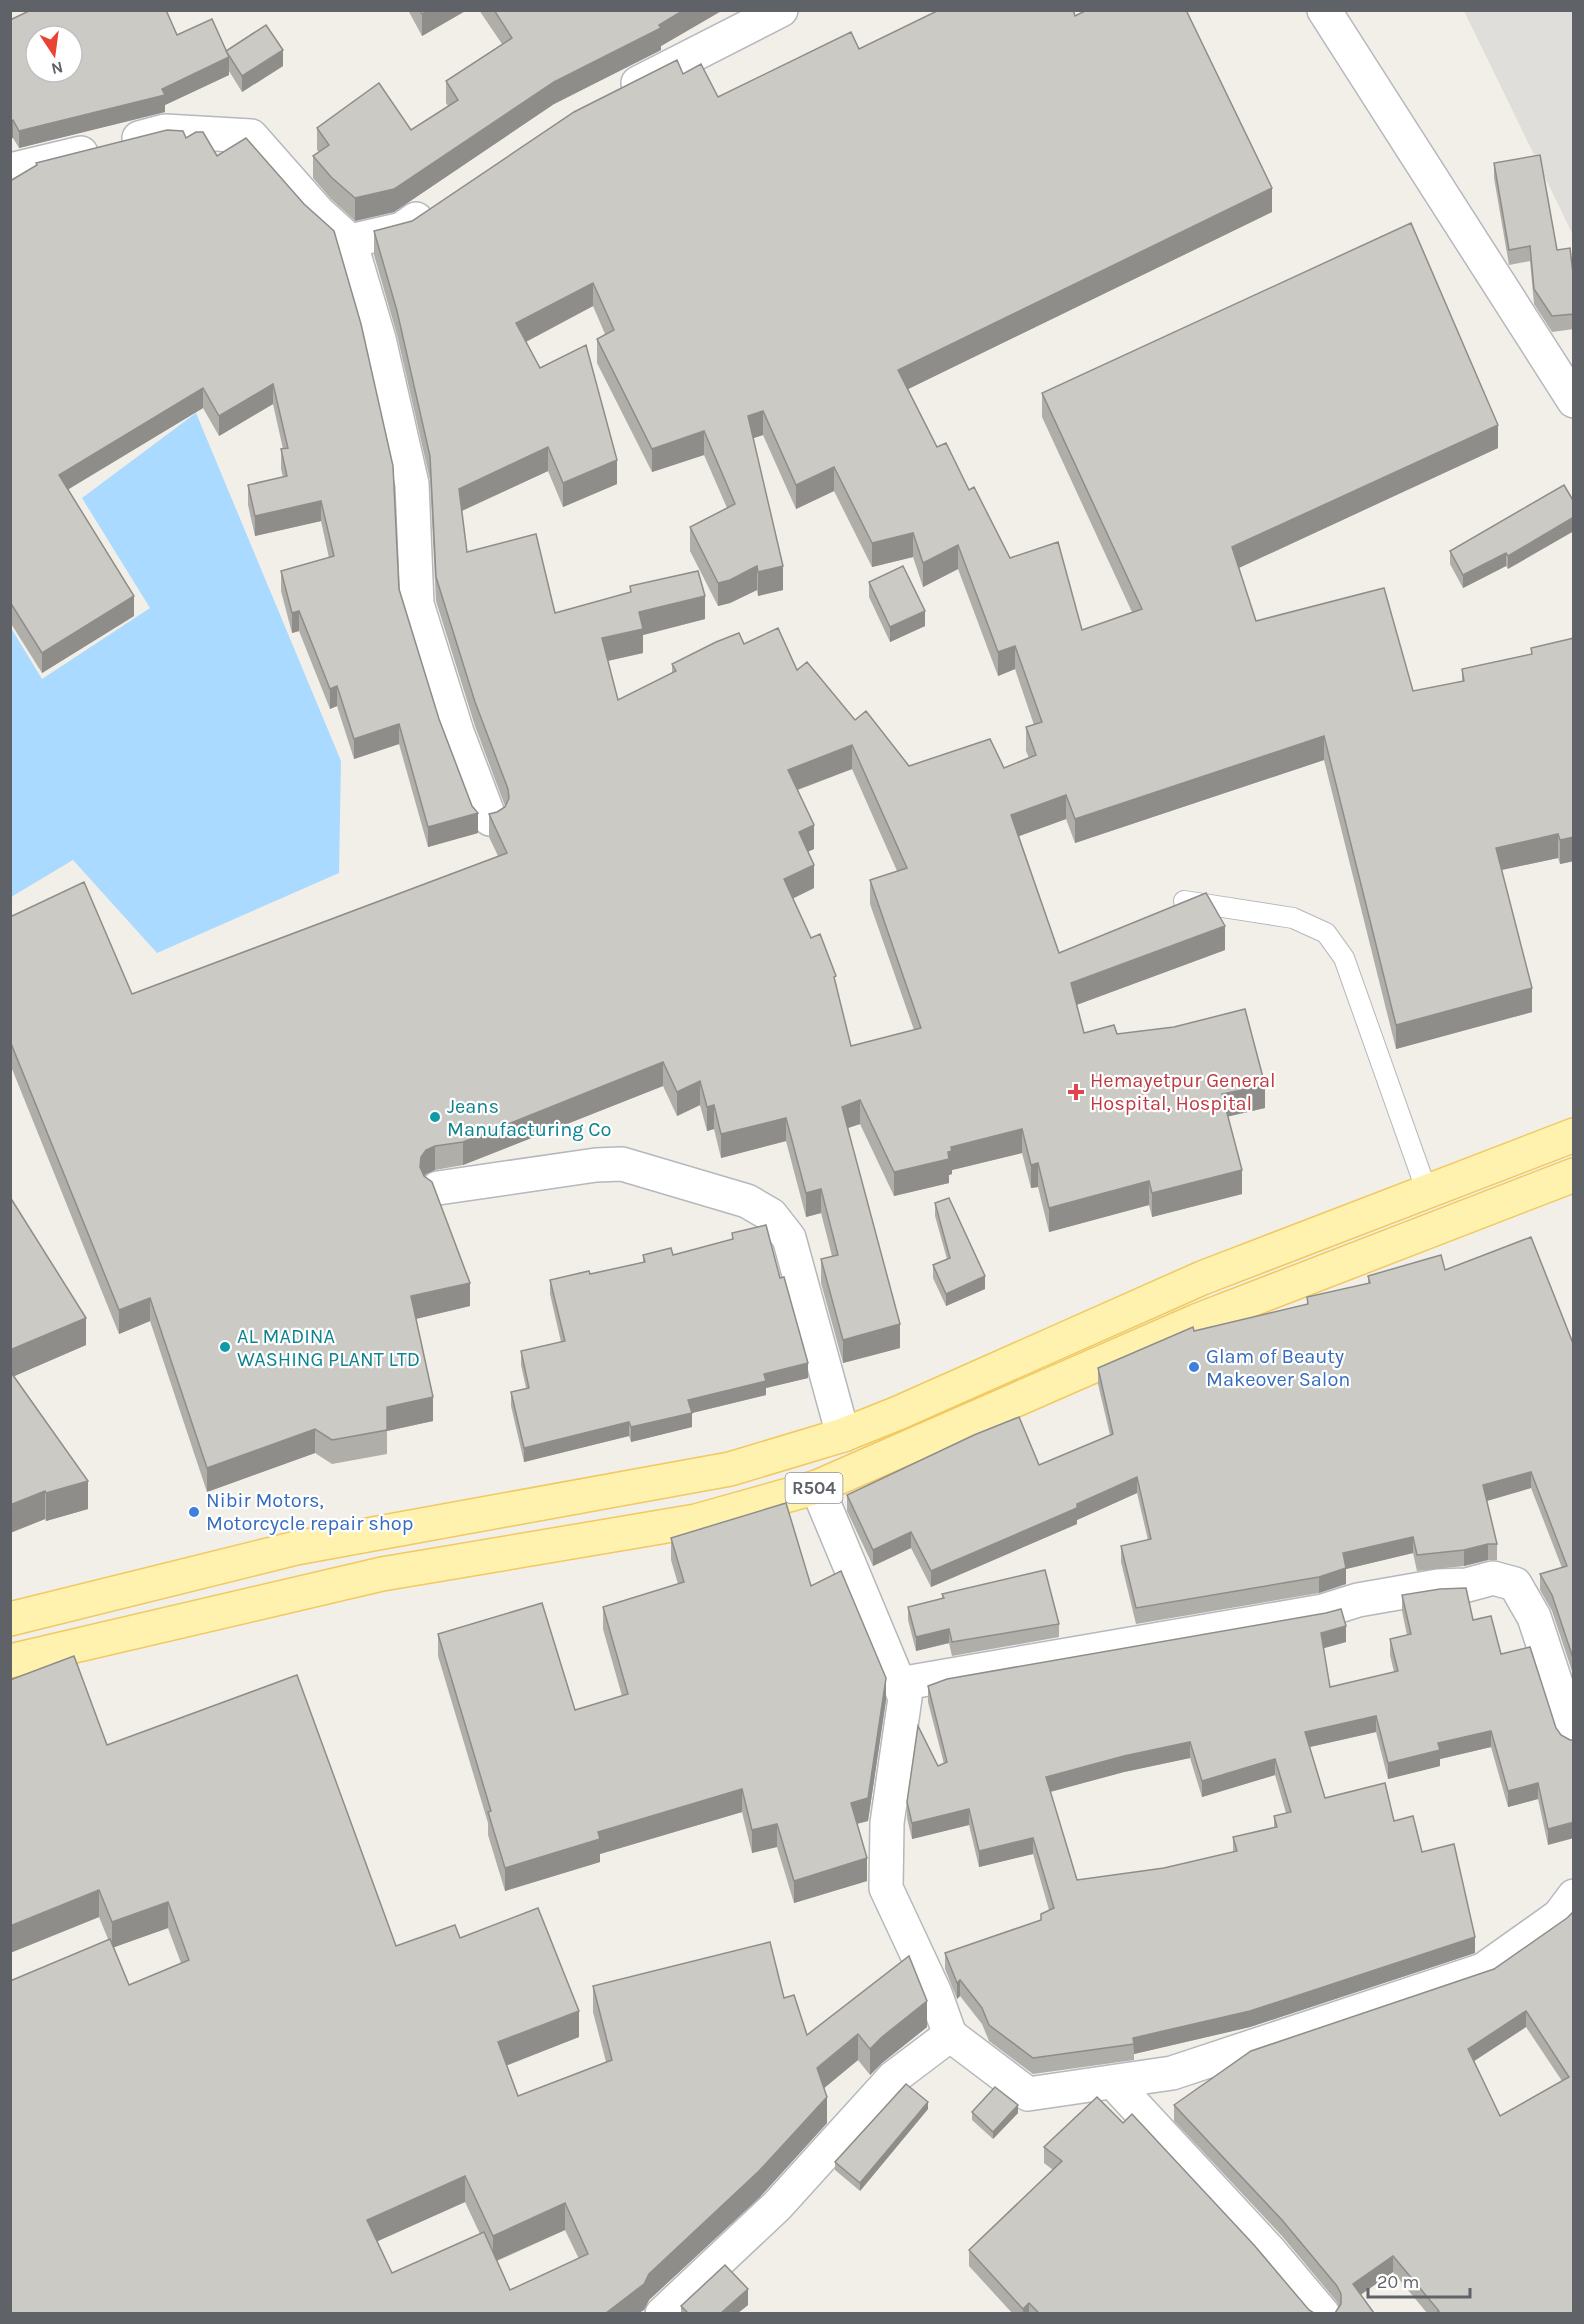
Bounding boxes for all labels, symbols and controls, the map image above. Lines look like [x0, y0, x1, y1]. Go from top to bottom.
north arrow [24, 24, 84, 84]
text: N [50, 58, 65, 79]
place label: Hemayetpur General Hospital, Hospital [1090, 1069, 1276, 1115]
marker: Hemayetpur General Hospital, Hospital [1067, 1083, 1085, 1101]
place label: Jeans Manufacturing Co [447, 1095, 611, 1141]
marker: Jeans Manufacturing Co [428, 1110, 442, 1124]
place label: AL MADINA WASHING PLANT LTD [237, 1325, 420, 1371]
marker: AL MADINA WASHING PLANT LTD [218, 1340, 232, 1354]
place label: Glam of Beauty Makeover Salon [1206, 1345, 1350, 1391]
marker: Glam of Beauty Makeover Salon [1187, 1360, 1201, 1374]
road number: R504 [786, 1473, 842, 1503]
place label: Nibir Motors, Motorcycle repair shop [206, 1489, 413, 1535]
marker: Nibir Motors, Motorcycle repair shop [187, 1505, 201, 1519]
scale bar [1368, 2261, 1470, 2299]
text: 20 m [1377, 2271, 1419, 2293]

